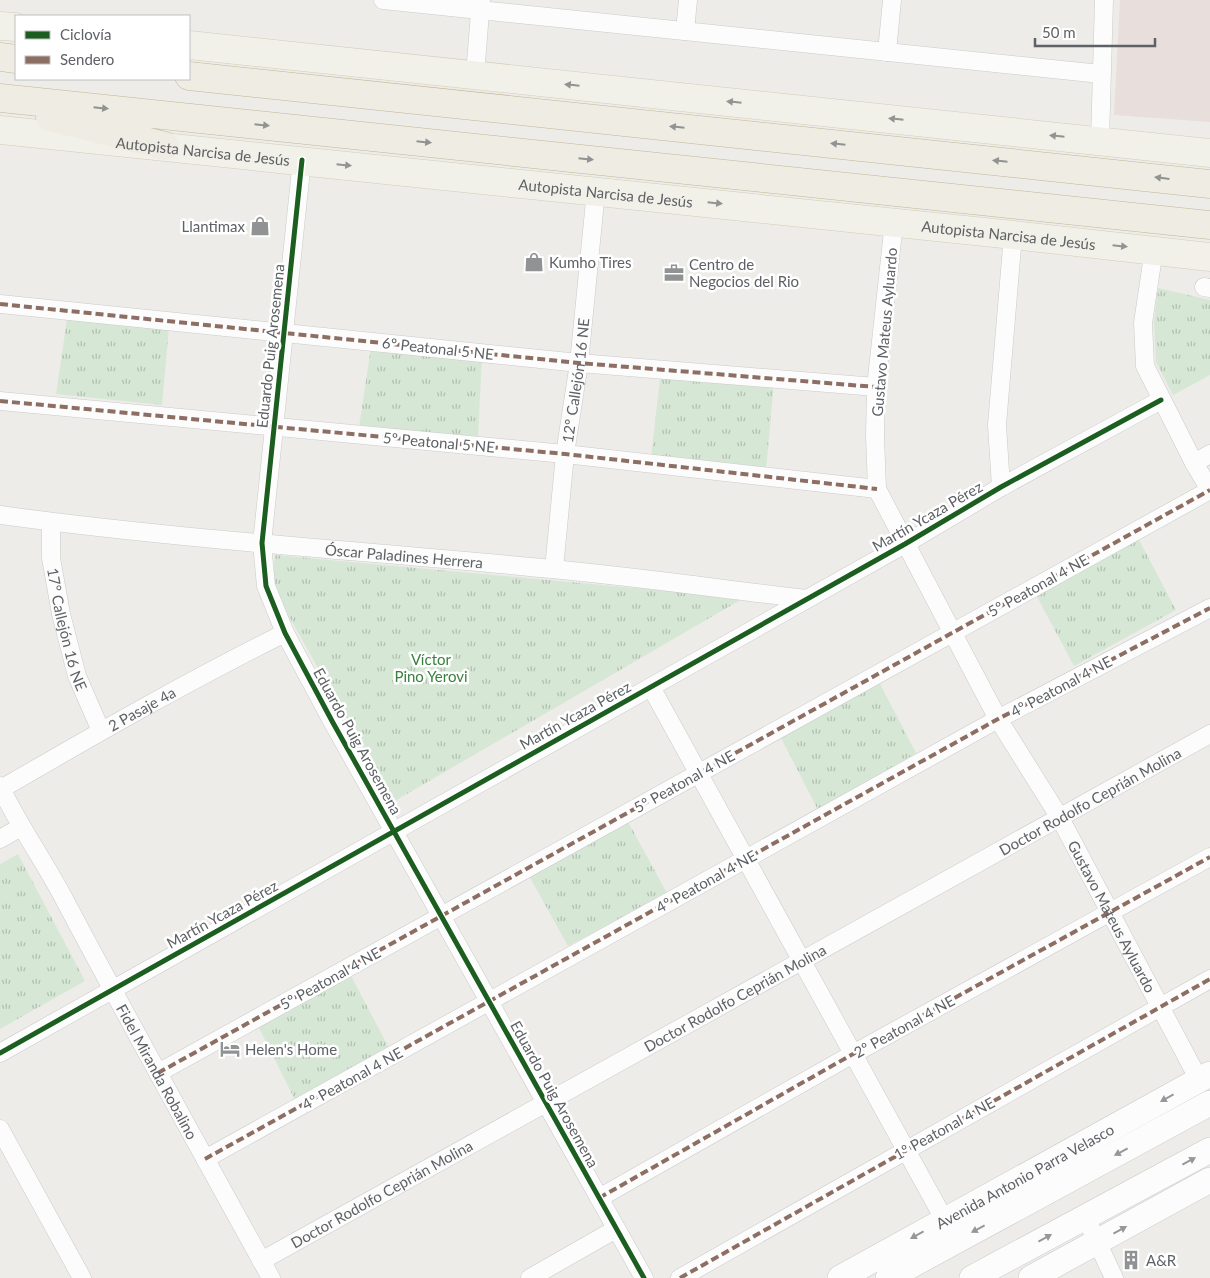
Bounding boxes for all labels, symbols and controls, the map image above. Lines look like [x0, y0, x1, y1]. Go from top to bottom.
legend [15, 15, 190, 80]
scale bar [1035, 15, 1155, 47]
text: 50 m [1042, 23, 1076, 41]
text: Ciclovía [60, 25, 111, 43]
text: Sendero [60, 50, 114, 68]
one-way arrow [564, 81, 580, 89]
one-way arrow [726, 98, 742, 106]
one-way arrow [93, 104, 109, 112]
one-way arrow [887, 115, 903, 123]
one-way arrow [255, 121, 271, 129]
one-way arrow [668, 123, 684, 131]
one-way arrow [1049, 132, 1065, 140]
street label: Autopista Narcisa de Jesús [115, 133, 291, 169]
one-way arrow [416, 138, 432, 146]
one-way arrow [830, 140, 846, 148]
one-way arrow [578, 155, 594, 163]
one-way arrow [992, 157, 1008, 165]
one-way arrow [337, 161, 353, 169]
one-way arrow [1153, 174, 1169, 182]
street label: Autopista Narcisa de Jesús [518, 175, 694, 211]
one-way arrow [707, 200, 723, 208]
shop icon: Llantimax [249, 215, 271, 237]
place label: Llantimax [182, 217, 246, 235]
street label: Autopista Narcisa de Jesús [921, 217, 1097, 253]
one-way arrow [1113, 242, 1129, 250]
street label: Gustavo Mateus Ayluardo [868, 247, 900, 417]
shop icon: Kumho Tires [523, 251, 545, 273]
place label: Kumho Tires [549, 253, 632, 271]
place label: Centro de Negocios del Rio [689, 255, 799, 290]
office icon: Centro de Negocios del Rio [663, 262, 685, 284]
street label: Eduardo Puig Arosemena [252, 263, 288, 429]
street label: 12° Callejón 16 NE [558, 317, 592, 444]
street label: 6º Peatonal 5 NE [381, 333, 495, 363]
street label: 5º Peatonal 5 NE [382, 428, 496, 456]
street label: Martín Ycaza Pérez [869, 477, 985, 555]
street label: Óscar Paladines Herrera [324, 540, 484, 571]
street label: 5º Peatonal 4 NE [985, 550, 1091, 620]
street label: 17° Callejón 16 NE [44, 566, 91, 693]
park label: Víctor Pino Yerovi [394, 650, 468, 685]
street label: 4º Peatonal 4 NE [1007, 652, 1115, 720]
street label: Eduardo Puig Arosemena [310, 665, 406, 817]
street label: Martín Ycaza Pérez [516, 677, 634, 753]
street label: 2 Pasaje 4a [105, 683, 179, 735]
street label: Doctor Rodolfo Ceprián Molina [996, 743, 1184, 859]
street label: 5º Peatonal 4 NE [631, 746, 737, 816]
street label: Gustavo Mateus Ayluardo [1064, 837, 1160, 995]
street label: 4º Peatonal 4 NE [653, 846, 759, 916]
street label: Martín Ycaza Pérez [163, 876, 281, 952]
street label: Doctor Rodolfo Ceprián Molina [641, 940, 829, 1055]
street label: 5º Peatonal 4 NE [277, 943, 383, 1013]
street label: 2º Peatonal 4 NE [851, 991, 957, 1061]
street label: Fidel Miranda Robalino [113, 1001, 202, 1142]
street label: Eduardo Puig Arosemena [507, 1018, 603, 1170]
hotel icon: Helen's Home [219, 1038, 241, 1060]
place label: Helen's Home [245, 1040, 337, 1058]
street label: 4º Peatonal 4 NE [299, 1043, 405, 1113]
street label: 1º Peatonal 4 NE [891, 1093, 997, 1163]
one-way arrow [1160, 1094, 1175, 1102]
street label: Avenida Antonio Parra Velasco [933, 1120, 1117, 1232]
street label: Doctor Rodolfo Ceprián Molina [287, 1136, 476, 1252]
one-way arrow [1114, 1147, 1128, 1156]
one-way arrow [1181, 1157, 1196, 1165]
one-way arrow [971, 1225, 985, 1233]
one-way arrow [1113, 1225, 1126, 1234]
one-way arrow [911, 1230, 924, 1239]
one-way arrow [1038, 1234, 1052, 1242]
building icon: A&R [1120, 1249, 1142, 1271]
place label: A&R [1146, 1251, 1177, 1269]

